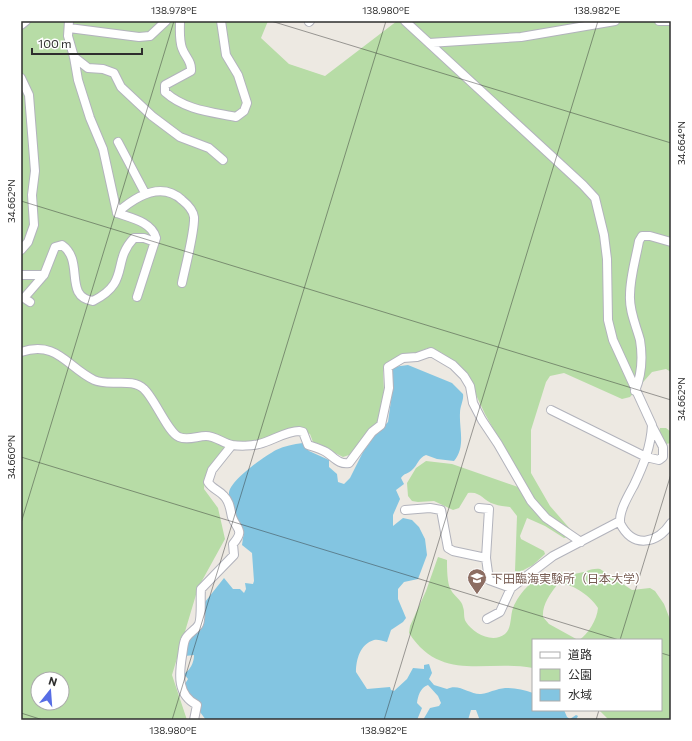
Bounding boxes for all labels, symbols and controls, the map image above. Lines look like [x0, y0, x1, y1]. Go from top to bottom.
text: 138.978°E [151, 4, 197, 16]
text: 138.980°E [362, 4, 410, 16]
text: 138.982°E [574, 4, 620, 16]
scale bar [32, 30, 142, 56]
text: 100 m [38, 36, 72, 50]
text: 34.664°N [675, 121, 687, 165]
text: 34.662°N [5, 179, 17, 223]
text: 34.662°N [675, 377, 687, 421]
text: 34.660°N [5, 435, 17, 479]
school or university icon: 下田臨海実験所（日本大学） [466, 567, 488, 595]
place label: 下田臨海実験所（日本大学） [491, 571, 647, 585]
legend [532, 639, 662, 711]
text: 道路 [568, 647, 592, 661]
text: 公園 [568, 667, 592, 681]
north arrow [30, 671, 70, 711]
text: N [47, 674, 59, 688]
text: 水域 [568, 687, 592, 701]
text: 138.980°E [149, 724, 197, 736]
text: 138.982°E [361, 724, 407, 736]

